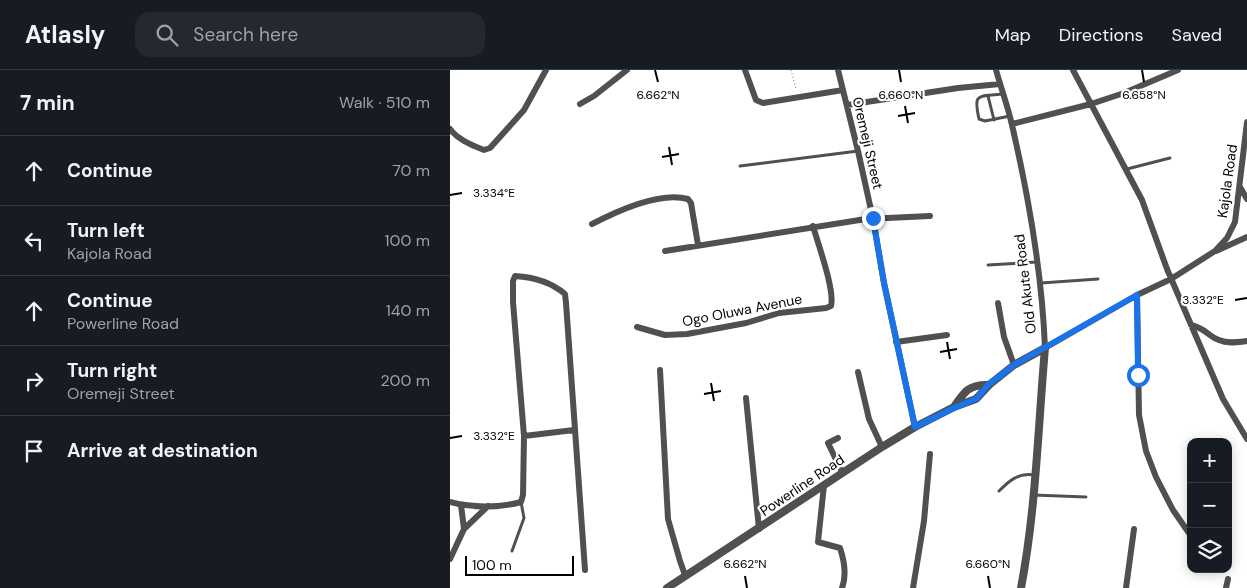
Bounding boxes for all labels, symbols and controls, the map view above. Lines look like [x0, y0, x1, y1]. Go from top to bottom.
search box [135, 12, 485, 57]
text: Atlasly [25, 19, 105, 50]
icon: search [153, 21, 181, 49]
text: Search here [193, 22, 298, 47]
text: Map [995, 23, 1031, 47]
text: Directions [1059, 23, 1144, 47]
text: Saved [1172, 23, 1222, 47]
text: 6.662°N [636, 87, 680, 103]
text: 6.660°N [879, 87, 923, 103]
text: 6.658°N [1122, 87, 1166, 103]
text: 7 min [20, 89, 75, 117]
text: Walk · 510 m [339, 92, 430, 113]
street label: Oremeji Street [849, 95, 887, 191]
street label: Kajola Road [1213, 143, 1241, 219]
icon: ahead [20, 157, 48, 185]
text: Continue [67, 158, 153, 183]
text: 70 m [392, 160, 430, 181]
text: 3.334°E [473, 185, 515, 201]
route end [862, 207, 885, 230]
text: Turn left [67, 218, 145, 243]
icon: left [20, 227, 48, 255]
text: 100 m [385, 230, 430, 251]
street label: Old Akute Road [1010, 233, 1040, 335]
text: Kajola Road [67, 243, 152, 264]
text: Continue [67, 288, 153, 313]
street label: Ogo Oluwa Avenue [681, 290, 804, 330]
text: 3.332°E [1182, 292, 1224, 308]
icon: ahead [20, 297, 48, 325]
text: 140 m [386, 300, 430, 321]
text: Powerline Road [67, 313, 179, 334]
text: Turn right [67, 358, 157, 383]
route start [1127, 364, 1150, 387]
icon: right [20, 367, 48, 395]
text: 200 m [381, 370, 430, 391]
text: Oremeji Street [67, 383, 175, 404]
text: 3.332°E [473, 428, 515, 444]
icon: arrive [20, 437, 48, 465]
text: Arrive at destination [67, 438, 258, 463]
map controls [1187, 438, 1232, 573]
button: + [1187, 438, 1232, 483]
street label: Powerline Road [756, 450, 848, 520]
button: − [1187, 483, 1232, 528]
button: layers [1187, 528, 1232, 573]
scale bar [465, 553, 574, 576]
text: 100 m [472, 556, 512, 574]
text: 6.662°N [723, 556, 767, 572]
text: 6.660°N [966, 556, 1010, 572]

